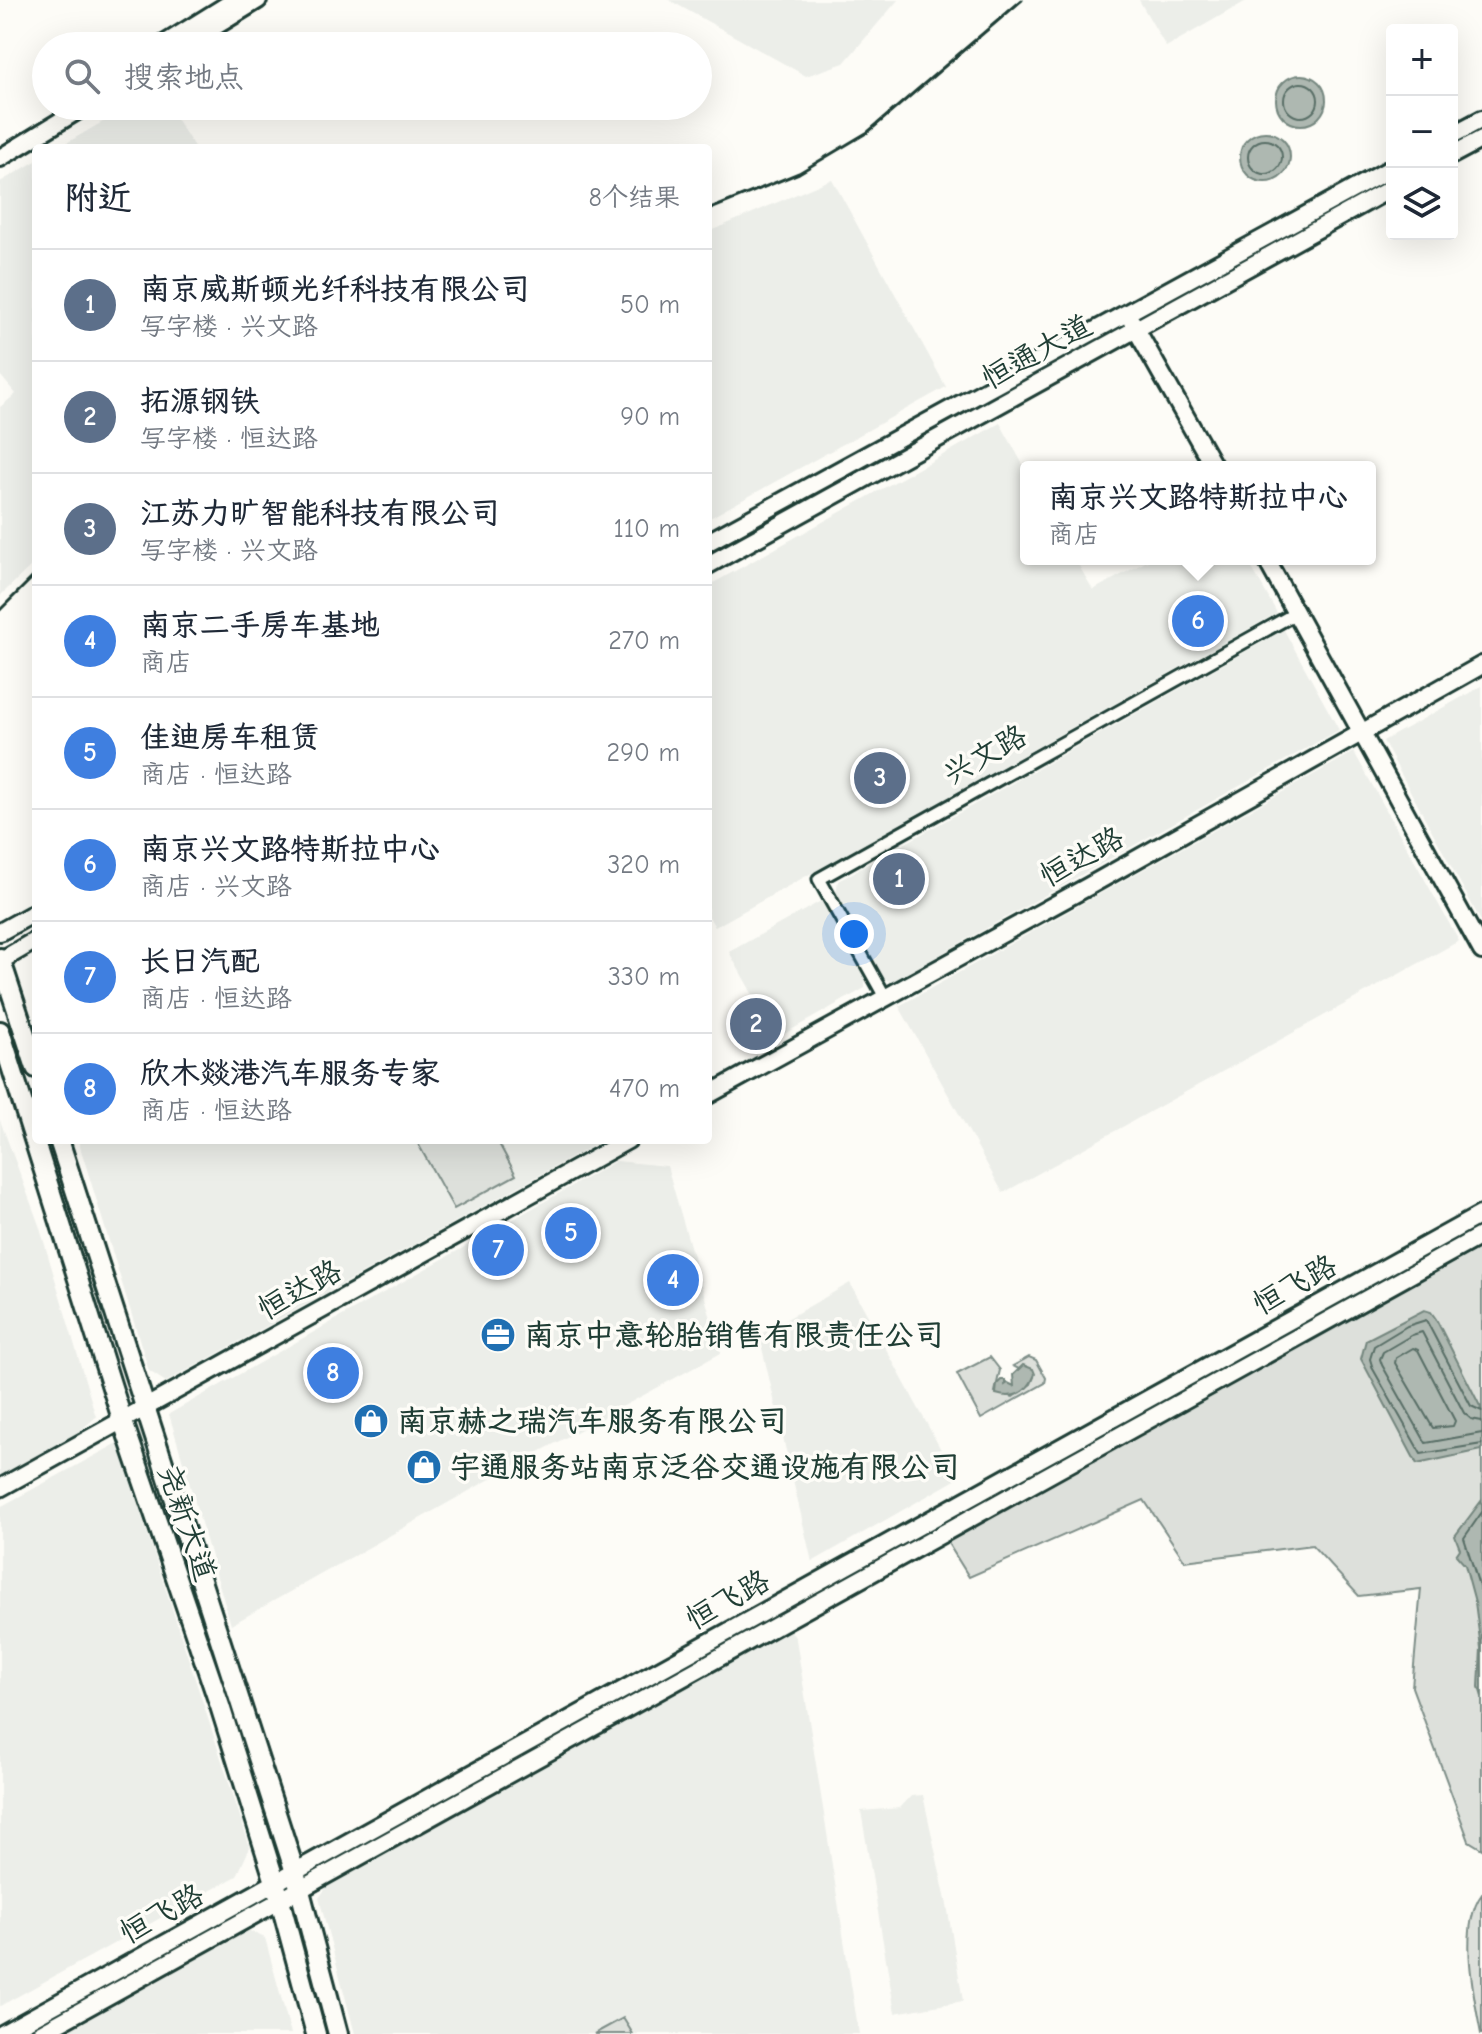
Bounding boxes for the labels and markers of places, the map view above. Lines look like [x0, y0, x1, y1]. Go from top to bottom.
pin: 6 [1172, 591, 1224, 651]
pin: 3 [854, 748, 906, 808]
pin: 1 [873, 849, 925, 909]
pin: 2 [730, 994, 782, 1054]
pin: 5 [545, 1203, 597, 1263]
pin: 7 [472, 1220, 524, 1280]
pin: 4 [647, 1250, 699, 1310]
office icon: 南京中意轮胎销售有限责任公司 [479, 1316, 517, 1354]
place label: 南京中意轮胎销售有限责任公司 [524, 1318, 944, 1353]
pin: 8 [307, 1343, 359, 1403]
shop icon: 南京赫之瑞汽车服务有限公司 [352, 1402, 390, 1440]
place label: 南京赫之瑞汽车服务有限公司 [397, 1404, 787, 1439]
shop icon: 宇通服务站南京泛谷交通设施有限公司 [405, 1448, 443, 1486]
place label: 宇通服务站南京泛谷交通设施有限公司 [450, 1450, 960, 1485]

